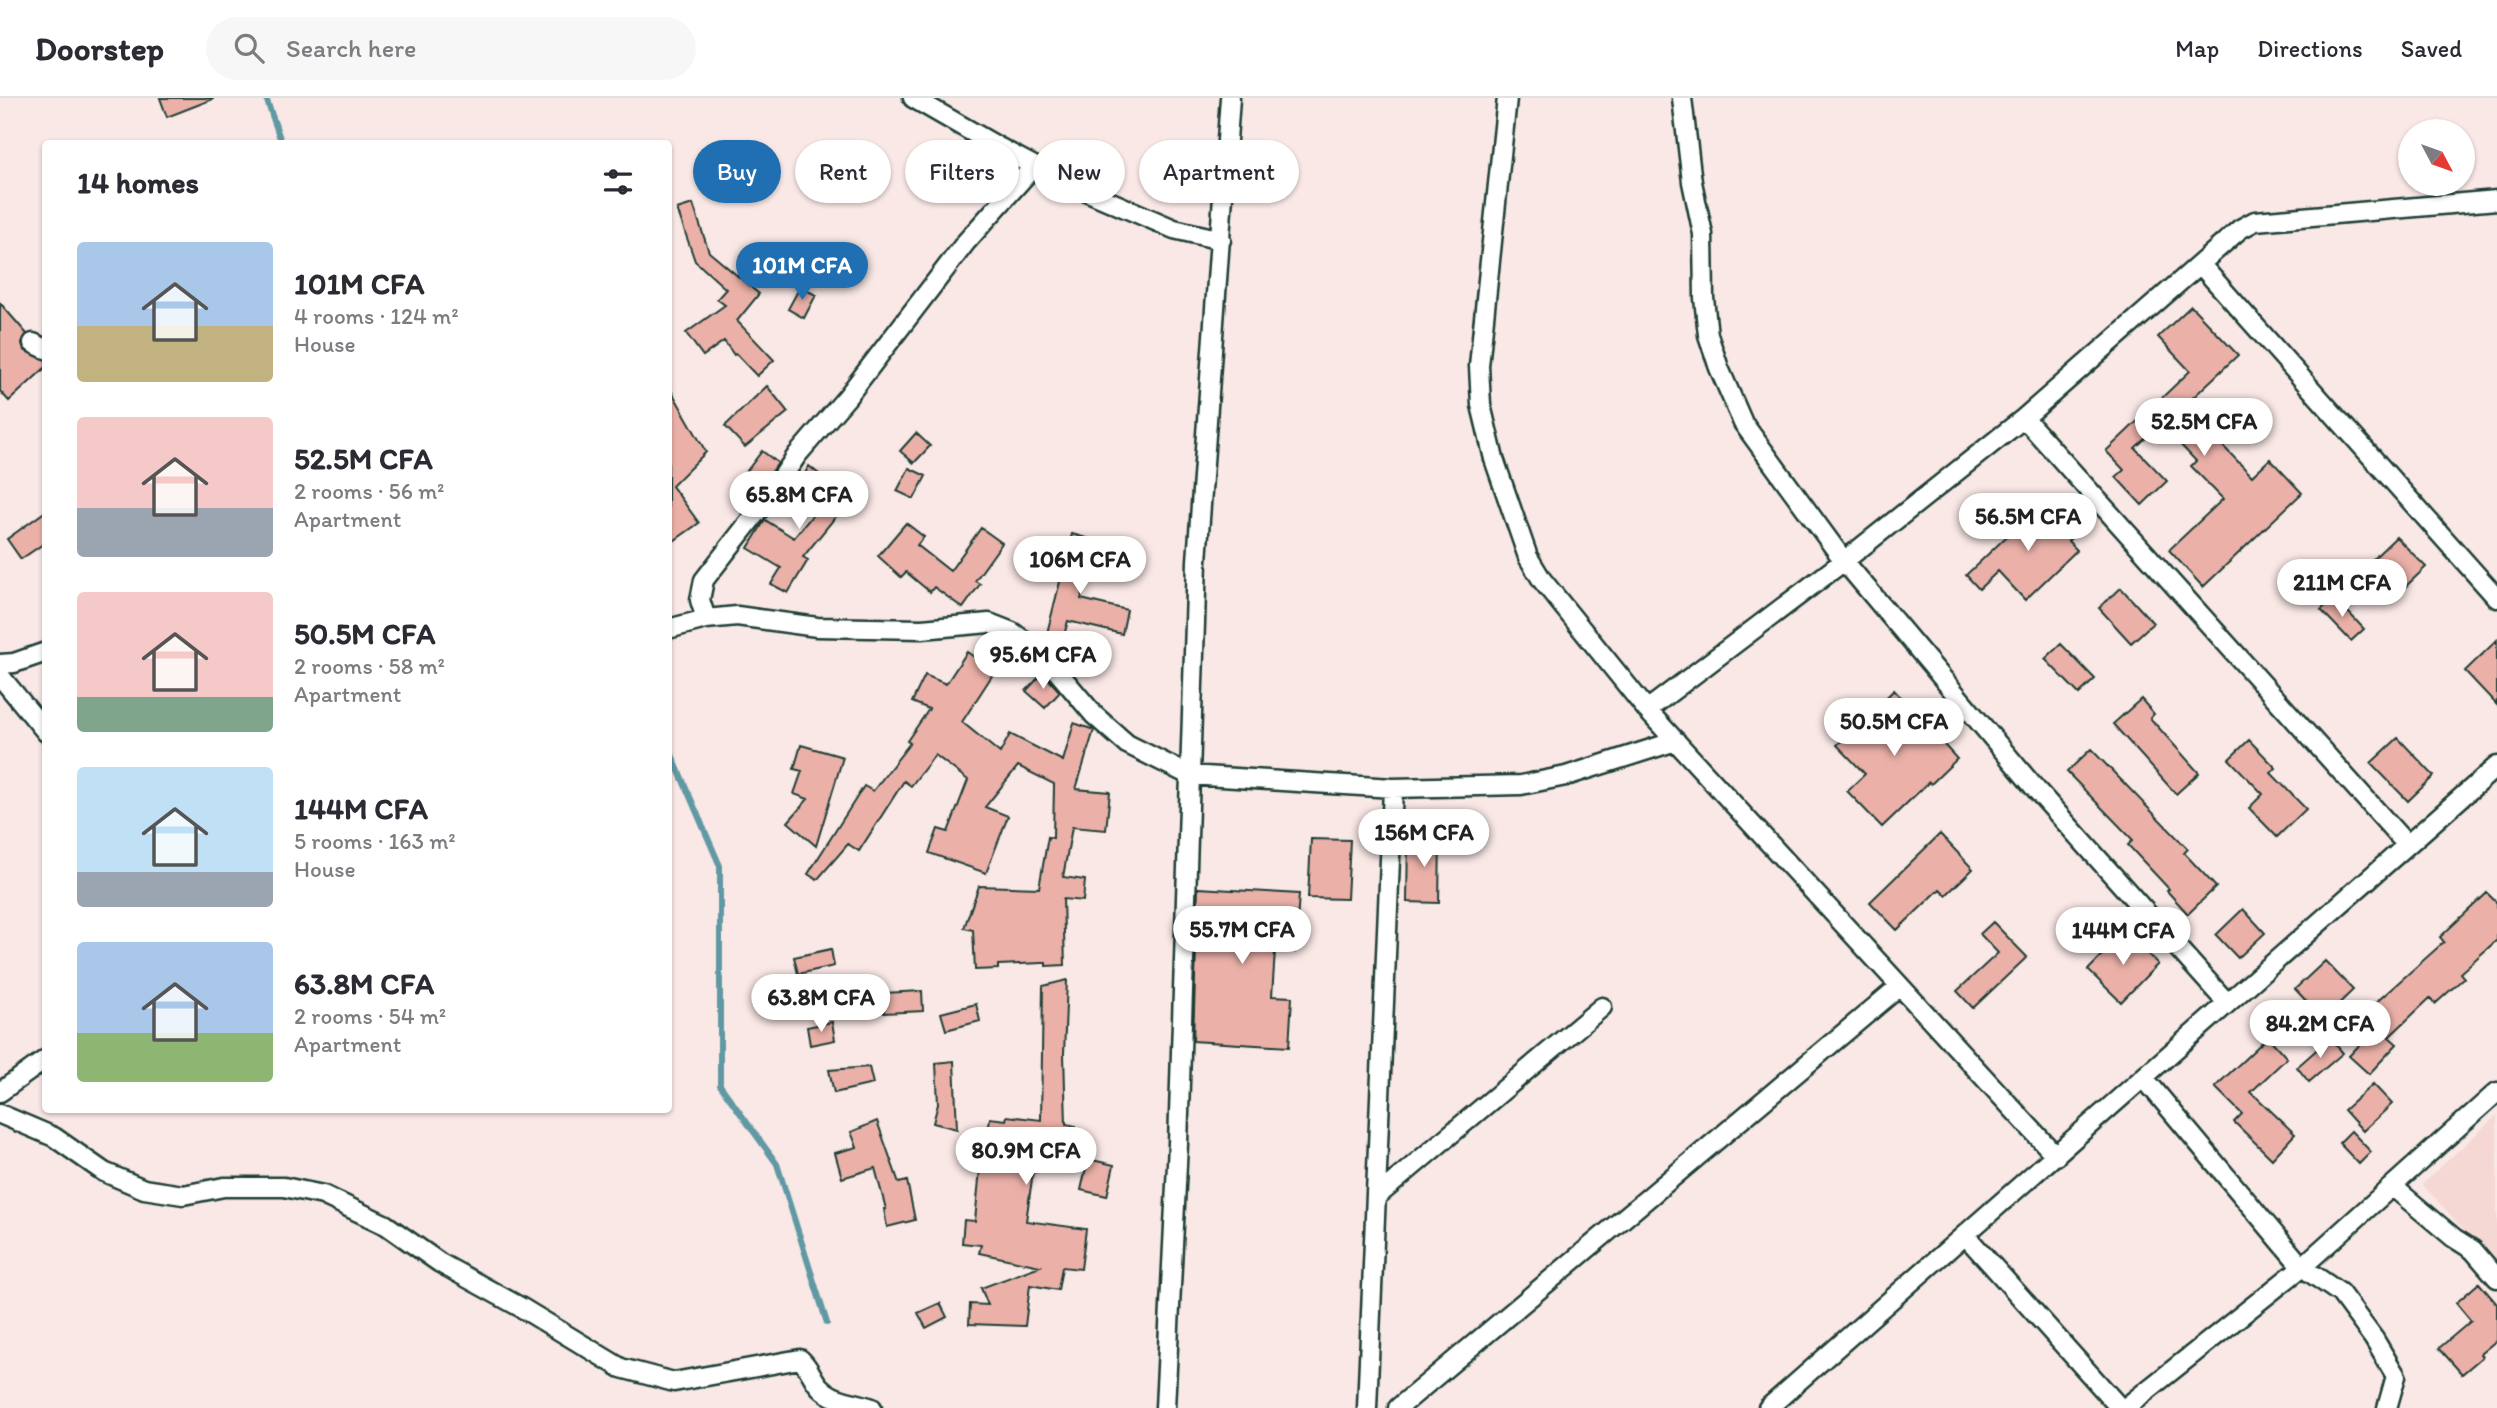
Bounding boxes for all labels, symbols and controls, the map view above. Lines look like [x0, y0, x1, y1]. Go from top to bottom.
search box [206, 17, 696, 80]
text: Doorstep [35, 29, 164, 68]
icon: search [230, 29, 268, 67]
text: Search here [286, 32, 416, 64]
text: Map [2175, 34, 2219, 63]
text: Directions [2257, 34, 2363, 63]
text: Saved [2401, 34, 2462, 63]
north arrow [2398, 119, 2474, 196]
map controls [2398, 119, 2475, 196]
chip: Buy [693, 140, 781, 203]
chip: Rent [795, 140, 891, 203]
chip: Filters [905, 140, 1019, 203]
chip: New [1033, 140, 1125, 203]
chip: Apartment [1139, 140, 1299, 203]
icon: filters [599, 163, 637, 201]
text: 14 homes [77, 164, 199, 201]
pin: 101M CFA [730, 242, 874, 302]
text: 101M CFA [752, 251, 852, 279]
text: 101M CFA [294, 265, 424, 302]
icon: home [133, 270, 217, 354]
text: 4 rooms · 124 m² [294, 302, 459, 330]
text: House [294, 330, 356, 358]
pin: 52.5M CFA [2124, 398, 2284, 458]
text: 52.5M CFA [2151, 407, 2257, 435]
text: 52.5M CFA [294, 440, 433, 477]
icon: home [133, 445, 217, 529]
pin: 65.8M CFA [719, 472, 879, 531]
text: 2 rooms · 56 m² [294, 477, 445, 505]
text: 65.8M CFA [746, 480, 852, 508]
pin: 56.5M CFA [1948, 494, 2108, 553]
text: 56.5M CFA [1975, 502, 2081, 530]
text: Apartment [294, 505, 401, 533]
pin: 106M CFA [1008, 536, 1152, 596]
text: 106M CFA [1029, 545, 1131, 573]
pin: 211M CFA [2270, 560, 2414, 619]
text: 211M CFA [2293, 568, 2391, 596]
text: 50.5M CFA [294, 615, 435, 652]
icon: home [133, 620, 217, 704]
pin: 95.6M CFA [963, 632, 1123, 691]
text: 95.6M CFA [990, 640, 1096, 668]
text: 2 rooms · 58 m² [294, 652, 445, 680]
text: Apartment [294, 680, 401, 708]
pin: 50.5M CFA [1814, 698, 1974, 758]
text: 50.5M CFA [1840, 707, 1948, 735]
text: 144M CFA [294, 790, 428, 827]
icon: home [133, 795, 217, 879]
pin: 156M CFA [1352, 810, 1496, 869]
text: 156M CFA [1374, 818, 1474, 846]
text: 5 rooms · 163 m² [294, 827, 456, 855]
text: House [294, 855, 356, 883]
pin: 55.7M CFA [1162, 906, 1322, 966]
pin: 144M CFA [2051, 908, 2195, 967]
text: 55.7M CFA [1189, 915, 1295, 943]
text: 144M CFA [2072, 916, 2174, 944]
text: 63.8M CFA [294, 965, 434, 1002]
icon: home [133, 970, 217, 1054]
pin: 63.8M CFA [741, 974, 901, 1034]
text: 63.8M CFA [767, 983, 875, 1011]
pin: 84.2M CFA [2240, 1000, 2400, 1060]
text: 2 rooms · 54 m² [294, 1002, 446, 1030]
text: 84.2M CFA [2266, 1009, 2374, 1037]
text: Apartment [294, 1030, 401, 1058]
pin: 80.9M CFA [946, 1128, 1106, 1187]
text: 80.9M CFA [972, 1136, 1080, 1164]

